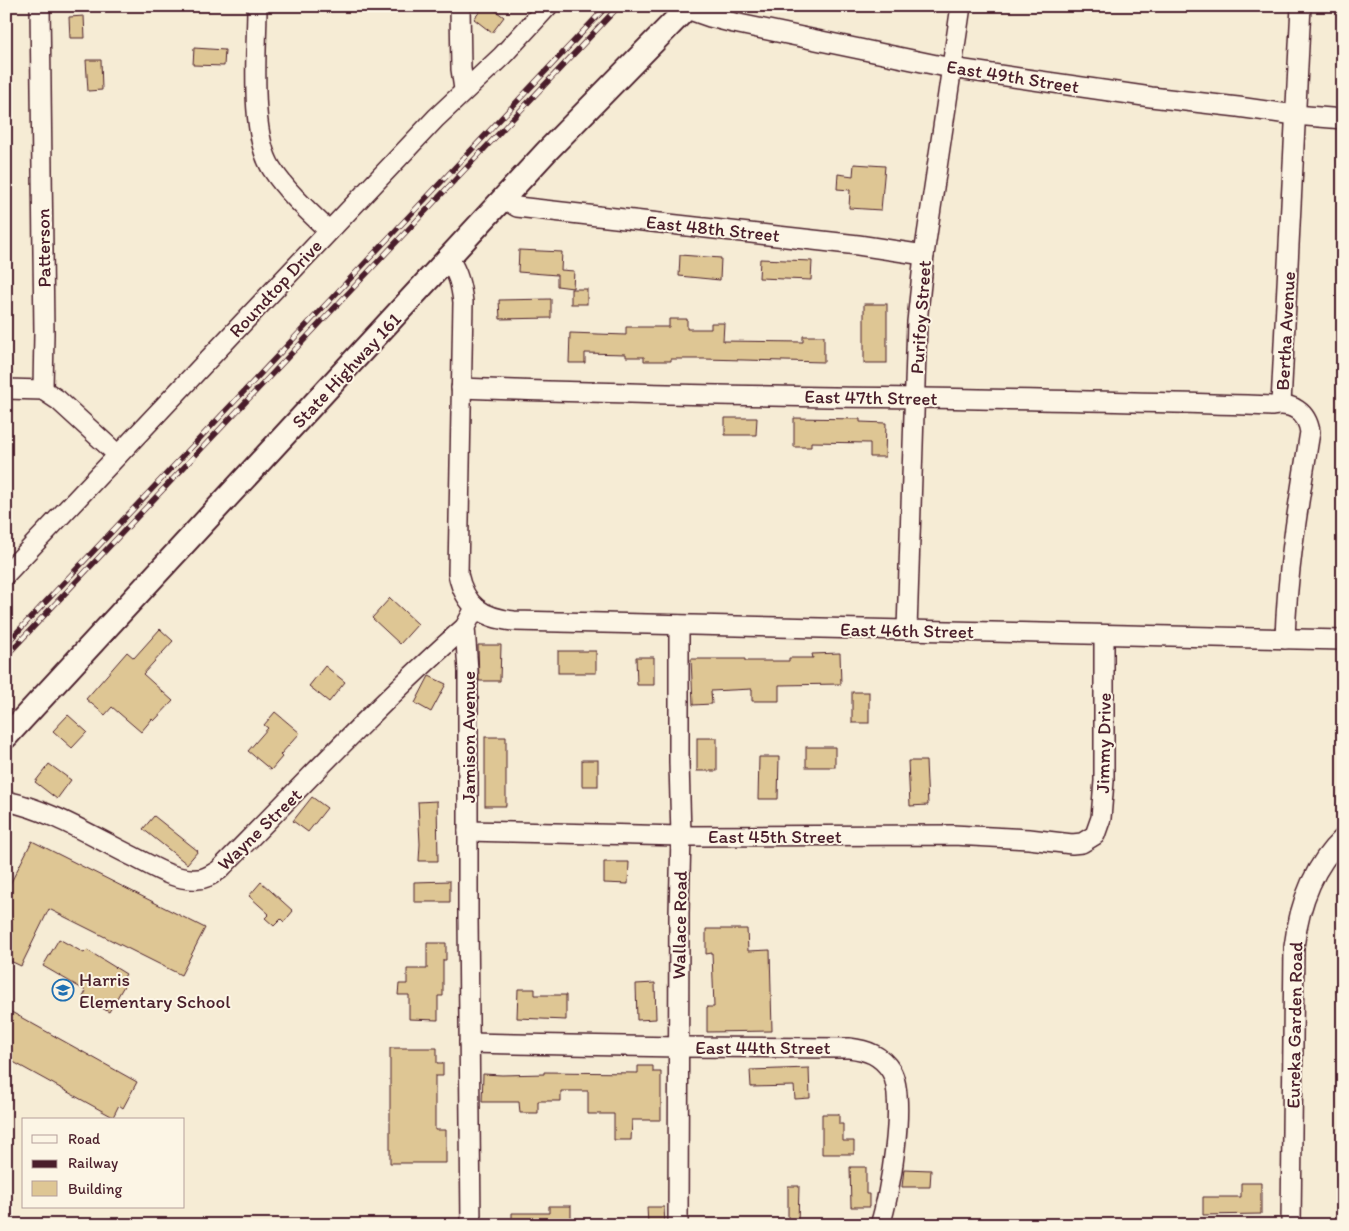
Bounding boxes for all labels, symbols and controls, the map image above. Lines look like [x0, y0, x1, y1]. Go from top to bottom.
street label: East 49th Street [945, 55, 1081, 98]
street label: Patterson [31, 208, 56, 288]
street label: East 48th Street [645, 210, 781, 247]
street label: Roundtop Drive [224, 234, 327, 342]
street label: Purifoy Street [905, 259, 936, 375]
street label: Bertha Avenue [1271, 271, 1300, 391]
street label: State Highway 161 [287, 308, 406, 433]
street label: East 47th Street [804, 385, 938, 410]
street label: East 46th Street [840, 618, 974, 643]
street label: Jamison Avenue [457, 671, 480, 803]
street label: Jimmy Drive [1091, 692, 1116, 794]
street label: Wayne Street [212, 783, 306, 875]
street label: East 45th Street [708, 825, 842, 848]
street label: Wallace Road [667, 870, 692, 980]
street label: Eureka Garden Road [1282, 941, 1307, 1109]
place label: Harris Elementary School [79, 968, 231, 1013]
school or university icon: Harris Elementary School [51, 978, 75, 1002]
street label: East 44th Street [695, 1036, 831, 1059]
legend [22, 1118, 185, 1208]
text: Road [68, 1130, 101, 1148]
text: Railway [68, 1154, 118, 1172]
text: Building [68, 1180, 122, 1198]

